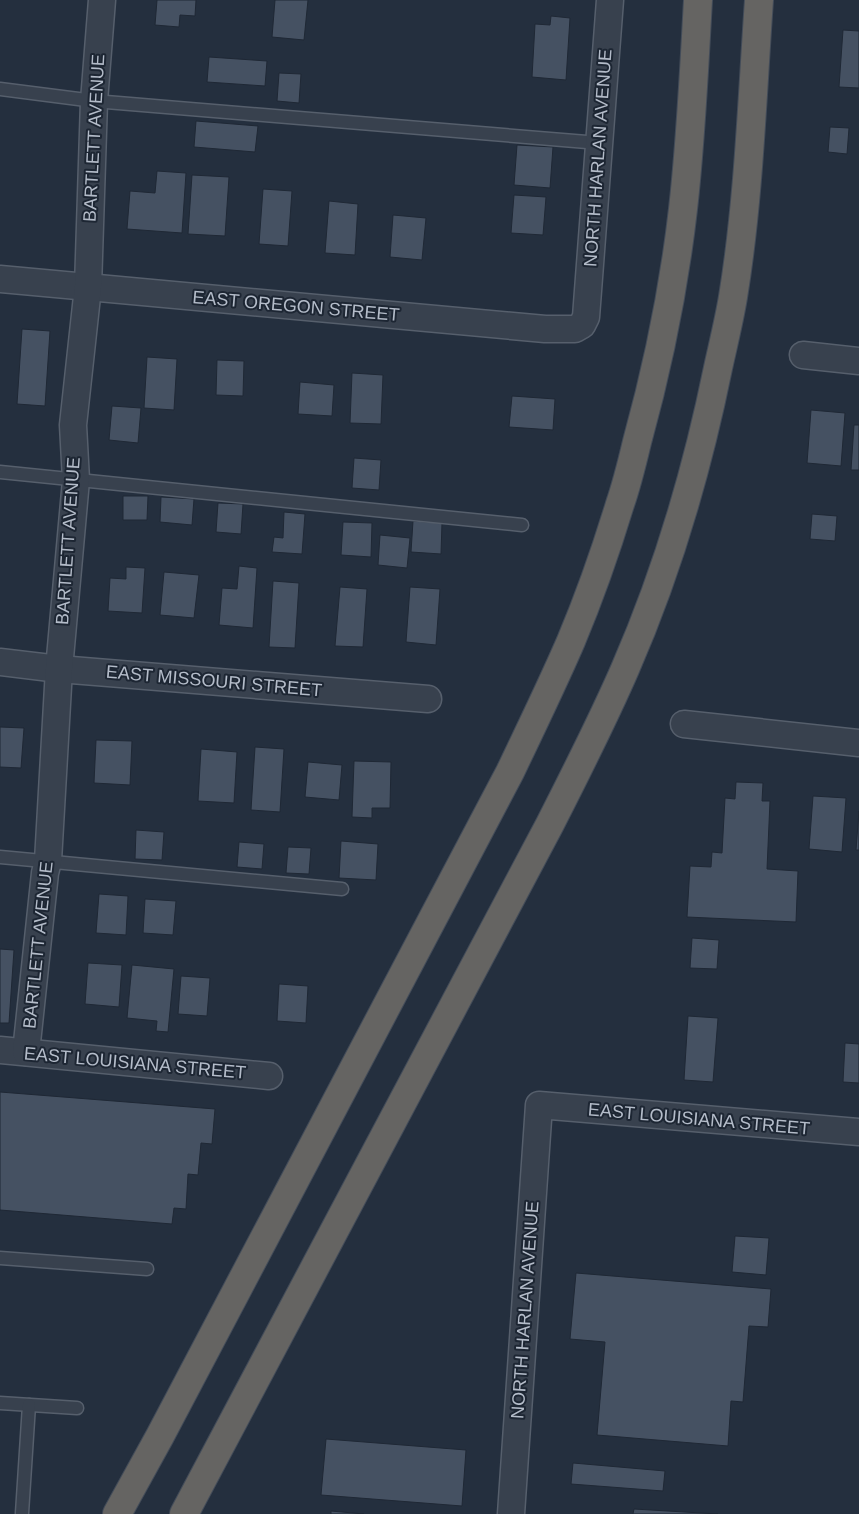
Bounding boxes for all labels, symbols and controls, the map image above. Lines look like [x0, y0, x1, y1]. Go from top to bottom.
street label: NORTH HARLAN AVENUE [580, 48, 616, 268]
street label: BARTLETT AVENUE [80, 54, 108, 222]
street label: EAST OREGON STREET [192, 287, 400, 325]
street label: BARTLETT AVENUE [52, 456, 84, 626]
street label: EAST MISSOURI STREET [105, 662, 323, 700]
street label: BARTLETT AVENUE [19, 860, 57, 1030]
street label: EAST LOUISIANA STREET [23, 1043, 247, 1083]
street label: EAST LOUISIANA STREET [587, 1099, 811, 1139]
street label: NORTH HARLAN AVENUE [507, 1200, 543, 1420]

